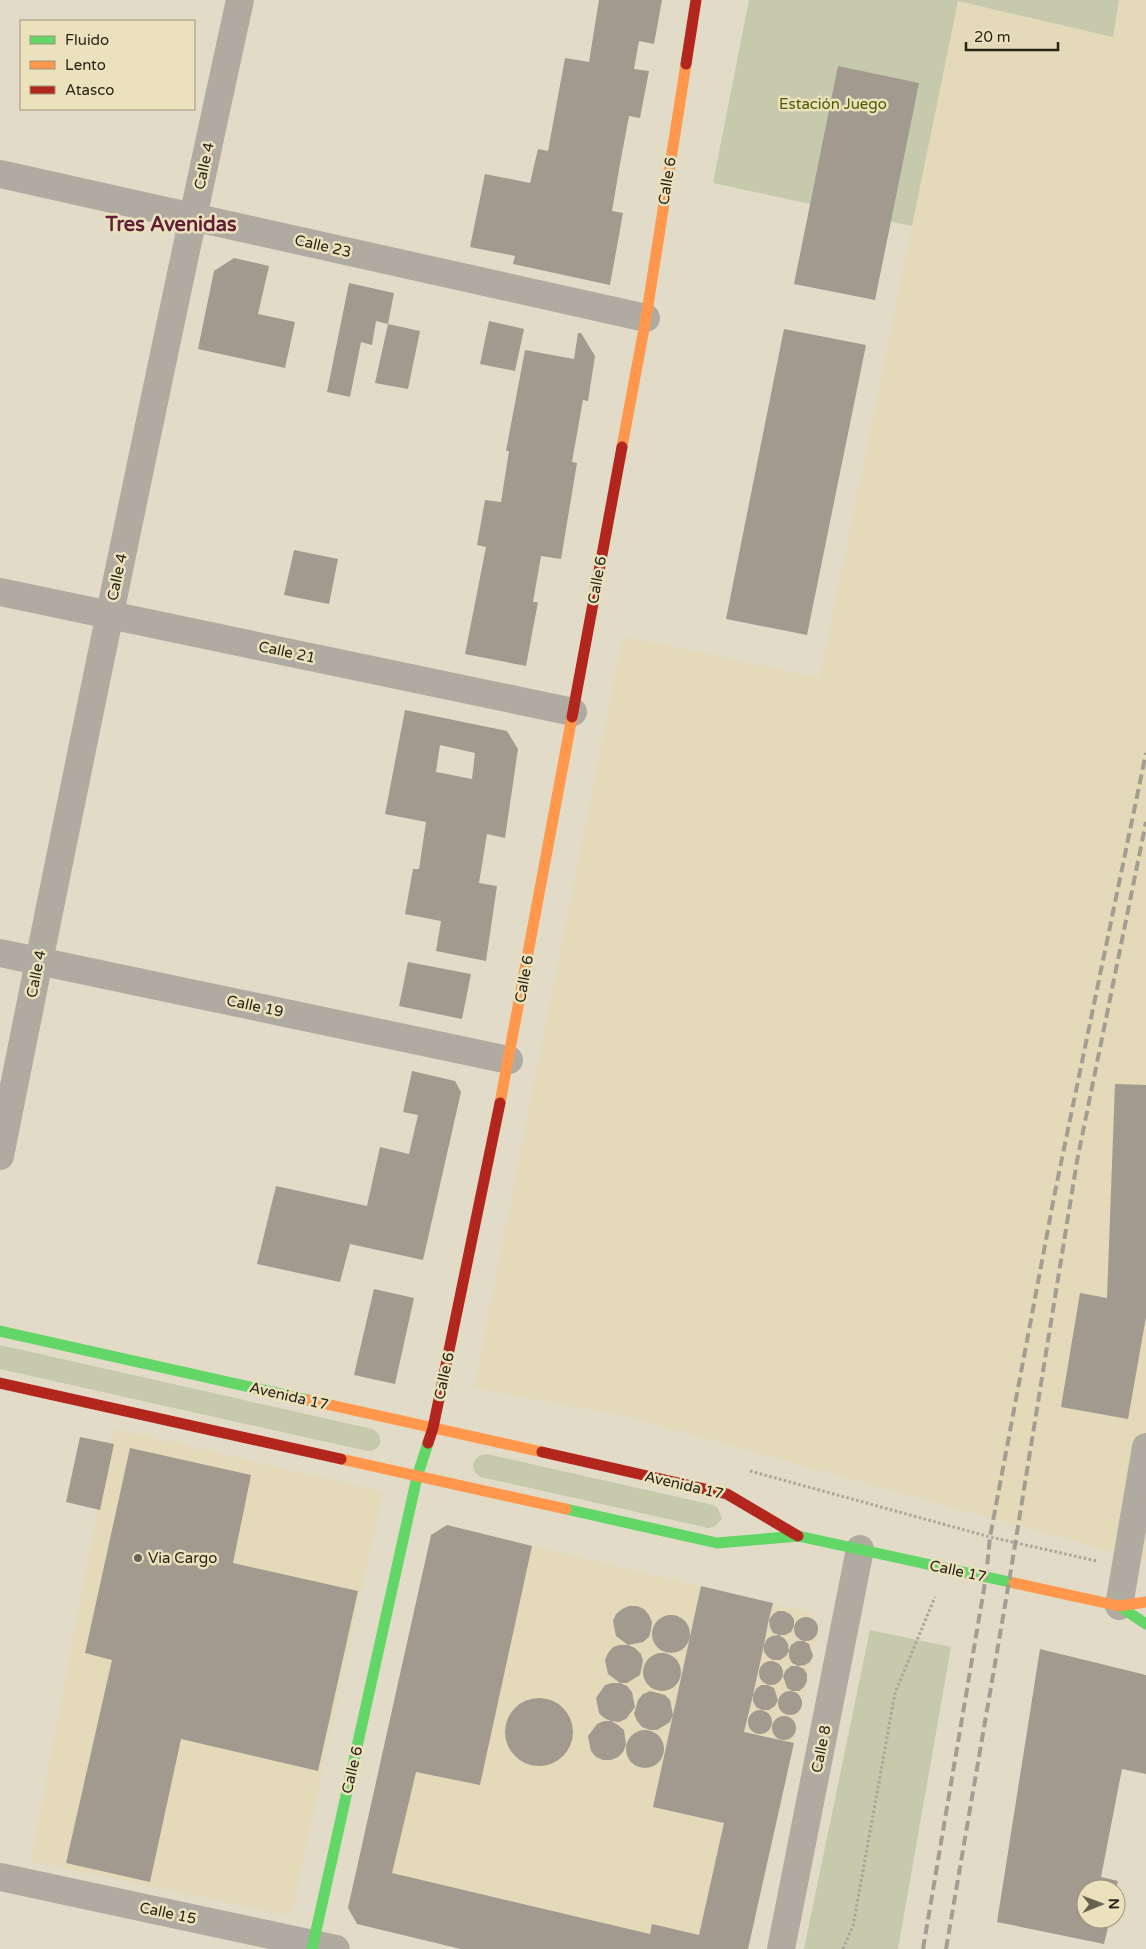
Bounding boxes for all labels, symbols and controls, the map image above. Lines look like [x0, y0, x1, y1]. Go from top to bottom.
legend [20, 20, 195, 110]
scale bar [966, 20, 1058, 52]
text: 20 m [974, 28, 1011, 46]
text: Fluido [65, 31, 109, 49]
text: Lento [65, 56, 106, 74]
text: Atasco [65, 81, 114, 99]
park label: Estación Juego [779, 95, 887, 113]
street label: Calle 4 [190, 141, 218, 191]
street label: Calle 6 [654, 156, 680, 206]
district label: Tres Avenidas [104, 213, 237, 237]
street label: Calle 23 [293, 231, 353, 261]
street label: Calle 4 [103, 552, 131, 602]
street label: Calle 6 [584, 555, 610, 605]
street label: Calle 21 [257, 637, 317, 667]
street label: Calle 4 [23, 949, 49, 999]
street label: Calle 6 [511, 954, 537, 1004]
street label: Calle 19 [225, 991, 285, 1021]
street label: Calle 6 [430, 1351, 458, 1401]
street label: Avenida 17 [248, 1378, 330, 1414]
street label: Avenida 17 [643, 1467, 725, 1503]
place label: Via Cargo [148, 1549, 217, 1567]
marker: Via Cargo [132, 1552, 144, 1564]
street label: Calle 17 [928, 1556, 988, 1586]
street label: Calle 8 [808, 1724, 834, 1774]
street label: Calle 6 [338, 1745, 366, 1795]
north arrow [1076, 1879, 1126, 1929]
street label: Calle 15 [138, 1898, 198, 1928]
text: N [1105, 1898, 1122, 1910]

